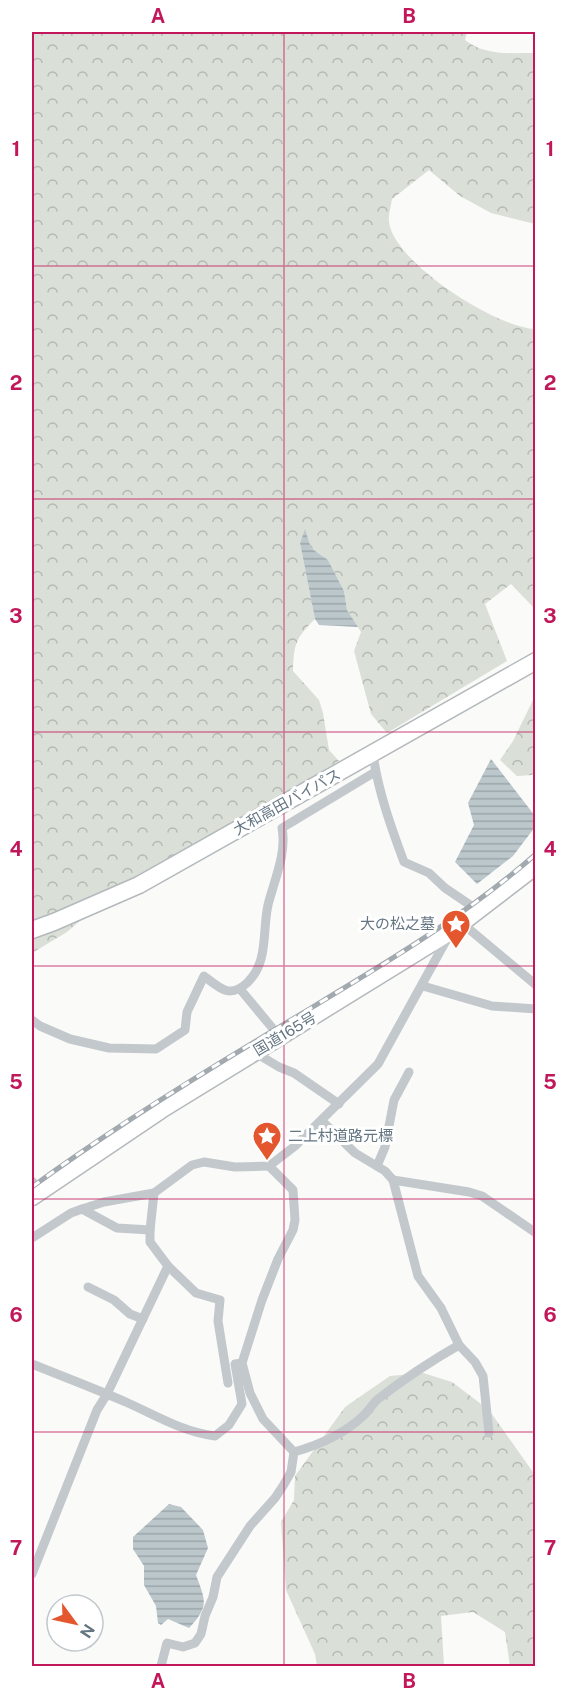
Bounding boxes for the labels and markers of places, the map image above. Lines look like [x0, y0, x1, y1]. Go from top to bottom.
place icon: 大の松之墓 [440, 908, 472, 950]
place label: 大の松之墓 [360, 915, 435, 932]
place icon: 二上村道路元標 [251, 1120, 283, 1162]
place label: 二上村道路元標 [288, 1127, 393, 1144]

